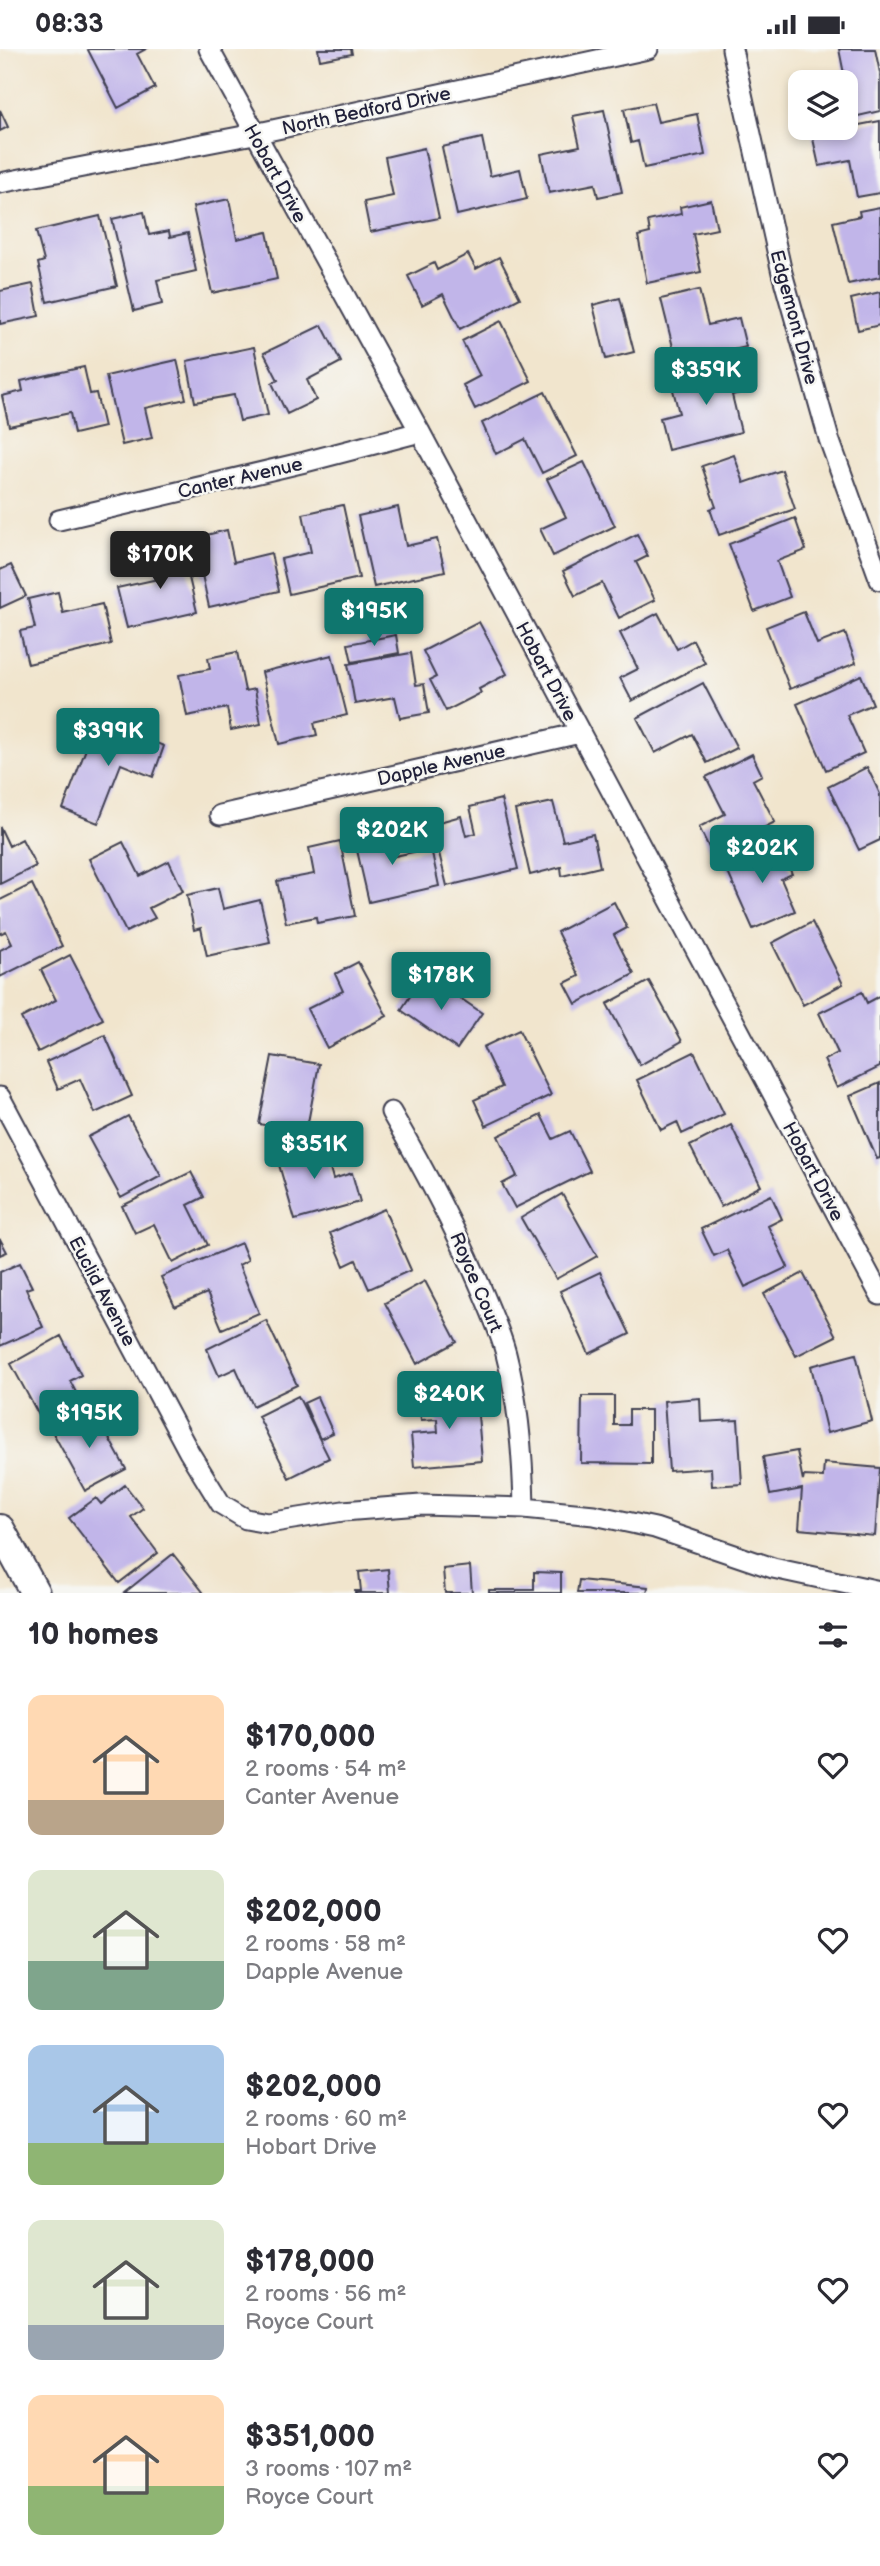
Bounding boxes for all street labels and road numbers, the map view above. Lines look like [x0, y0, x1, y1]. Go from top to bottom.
street label: North Bedford Drive [280, 82, 453, 141]
street label: Hobart Drive [238, 121, 311, 227]
street label: Edgemont Drive [765, 248, 823, 387]
street label: Canter Avenue [176, 453, 305, 504]
street label: Hobart Drive [510, 618, 581, 725]
street label: Dapple Avenue [375, 740, 508, 791]
street label: Hobart Drive [777, 1118, 848, 1225]
street label: Royce Court [444, 1229, 507, 1336]
street label: Euclid Avenue [63, 1233, 140, 1351]

